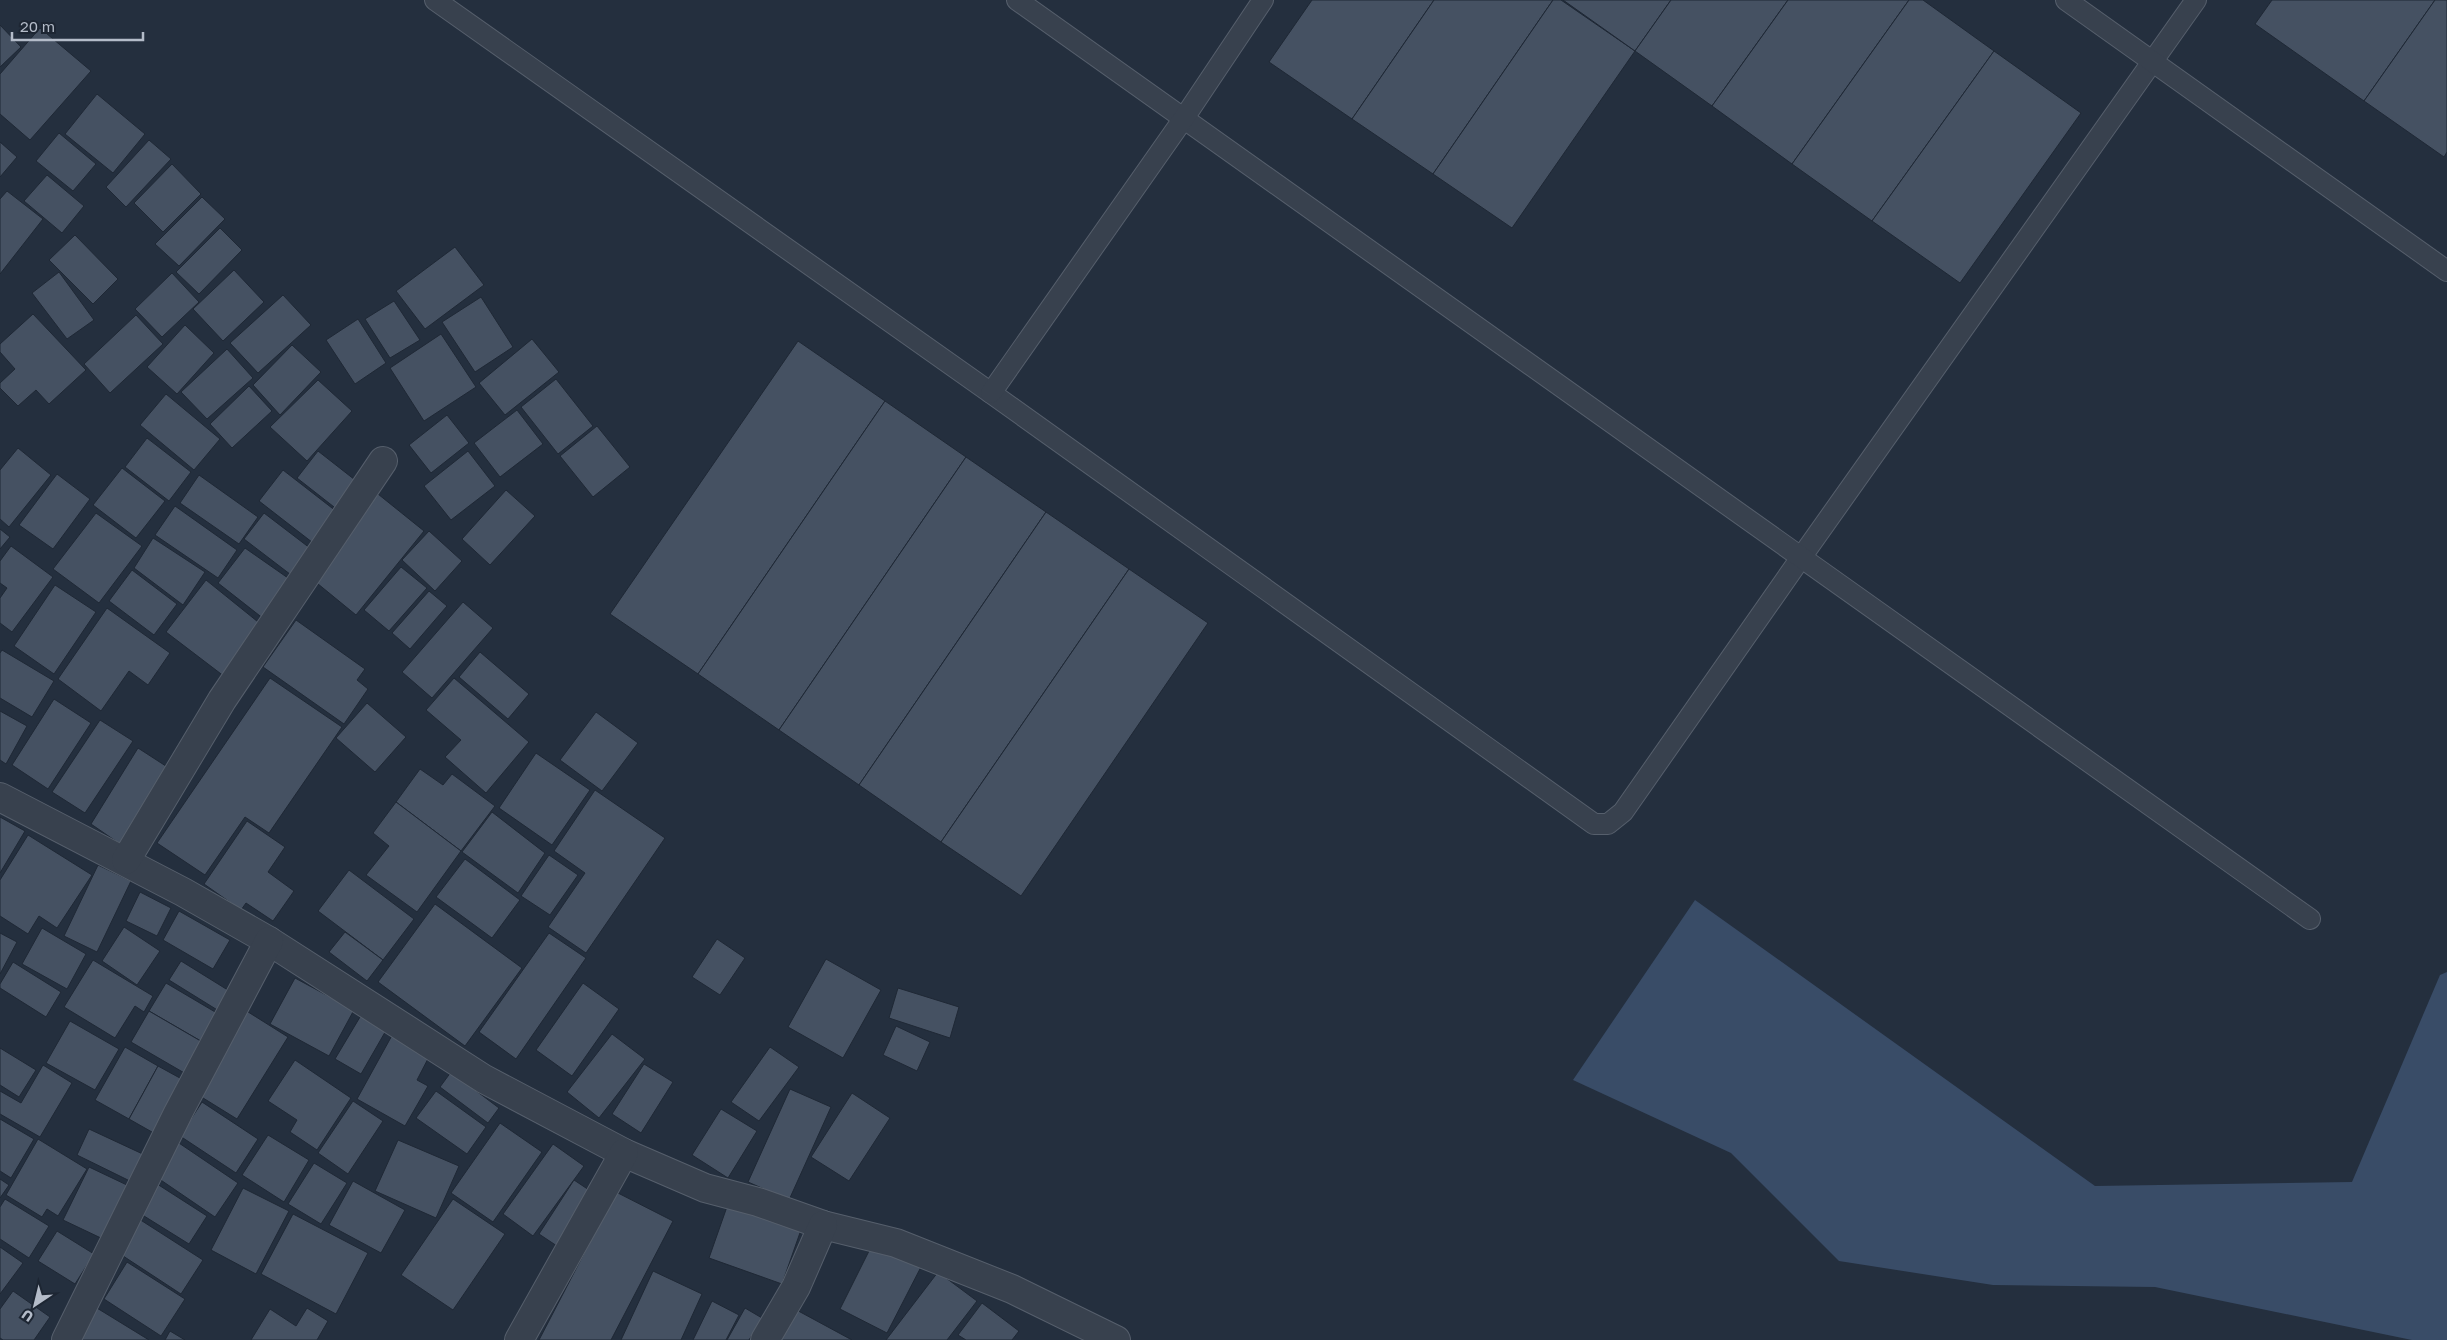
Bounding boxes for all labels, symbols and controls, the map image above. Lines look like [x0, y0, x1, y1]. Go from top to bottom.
scale bar [12, 10, 144, 42]
text: 20 m [20, 17, 55, 35]
north arrow [10, 1280, 60, 1330]
text: U [18, 1306, 36, 1326]

